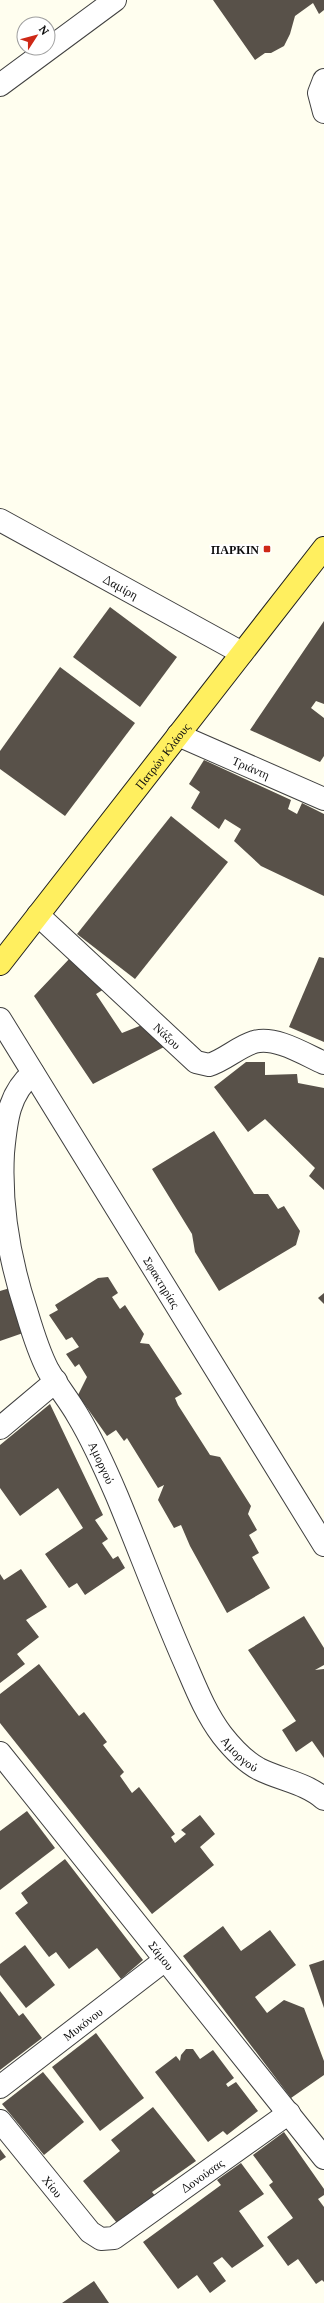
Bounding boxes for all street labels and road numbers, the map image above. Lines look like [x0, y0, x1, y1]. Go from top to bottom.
street label: Δαμίρη [101, 571, 141, 602]
street label: Πατρών Κλάους [132, 719, 193, 792]
street label: Τριάντη [230, 752, 272, 782]
street label: Νάξου [151, 1019, 184, 1052]
street label: Σφακτηρίας [141, 1254, 184, 1311]
street label: Αμοργού [86, 1439, 118, 1486]
street label: Αμοργού [218, 1733, 261, 1774]
street label: Σάμου [146, 1938, 178, 1973]
street label: Μυκόνου [60, 2004, 105, 2043]
street label: Δονούσας [177, 2155, 227, 2196]
street label: Χίου [40, 2172, 66, 2200]

